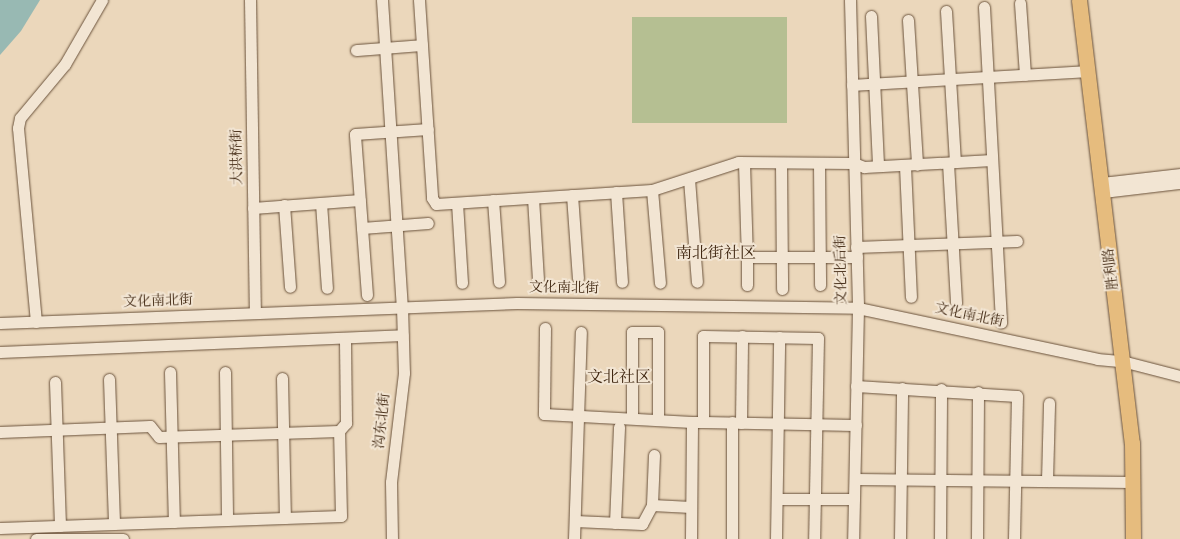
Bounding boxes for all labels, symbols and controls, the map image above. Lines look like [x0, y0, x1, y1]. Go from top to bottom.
street label: 大洪桥街 [229, 129, 247, 185]
street label: 文化北后街 [833, 235, 851, 305]
district label: 南北街社区 [676, 244, 756, 264]
street label: 胜利路 [1101, 247, 1123, 291]
street label: 文化南北街 [529, 280, 599, 298]
street label: 文化南北街 [123, 292, 193, 312]
street label: 文化南北街 [933, 301, 1005, 331]
district label: 文北社区 [587, 368, 651, 388]
street label: 沟东北街 [372, 392, 394, 450]

